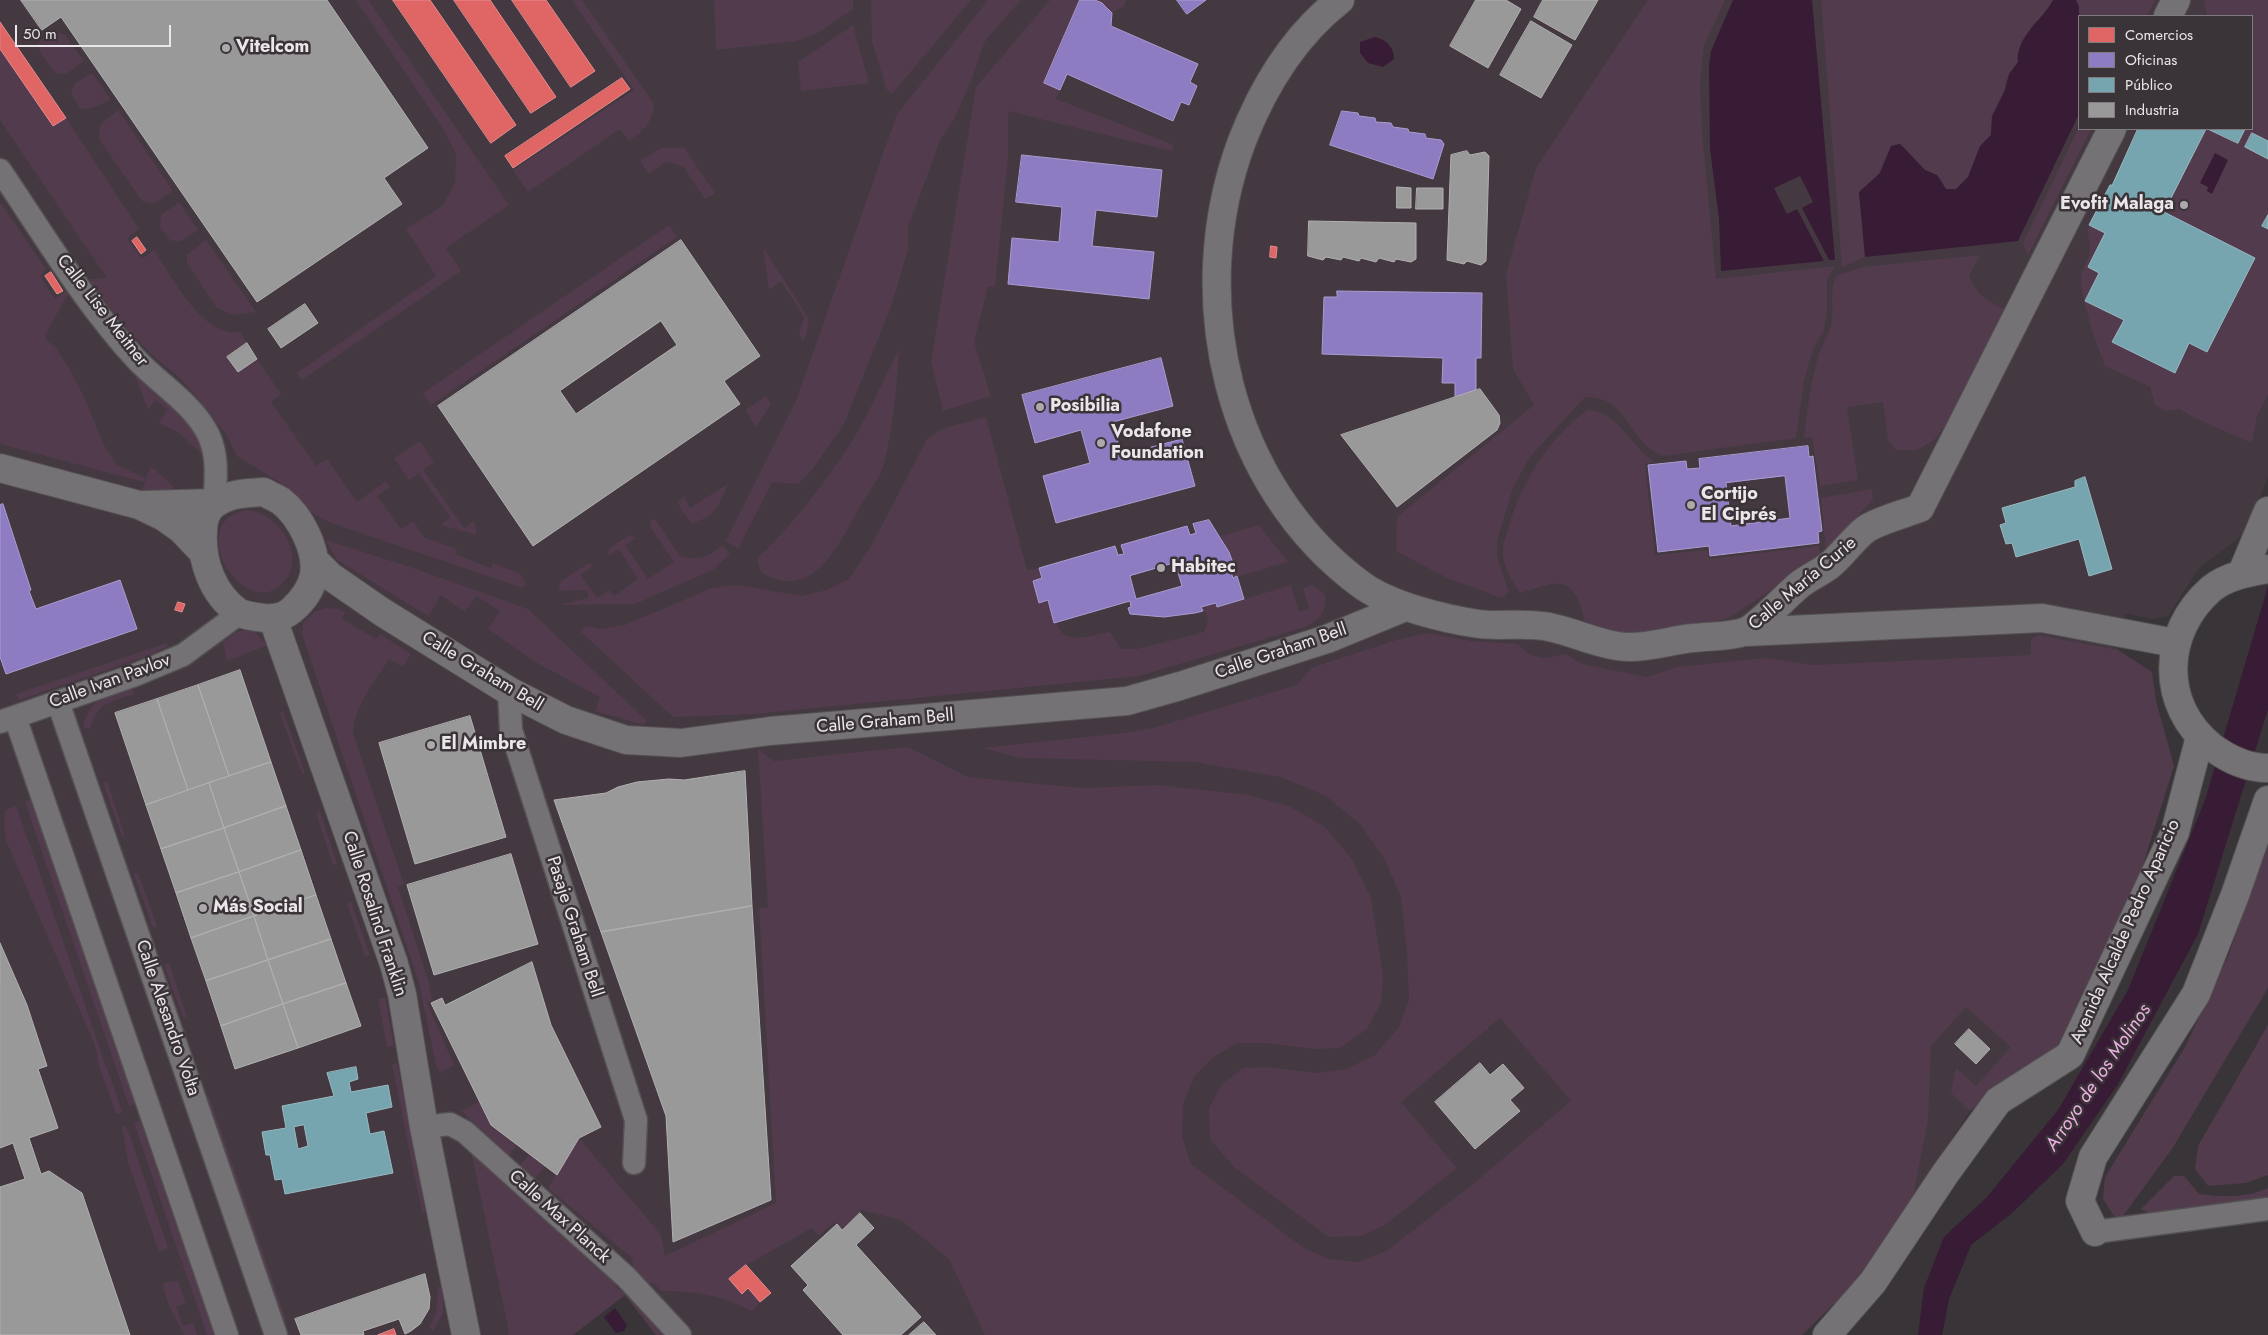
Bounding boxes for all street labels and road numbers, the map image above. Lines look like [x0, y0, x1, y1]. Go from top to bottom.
street label: Calle Lise Meitner [52, 251, 152, 371]
street label: Calle María Curie [1745, 533, 1861, 635]
street label: Calle Graham Bell [1212, 619, 1350, 685]
street label: Calle Graham Bell [417, 627, 547, 717]
street label: Calle Ivan Pavlov [47, 650, 173, 714]
street label: Calle Graham Bell [815, 705, 955, 739]
street label: Avenida Alcalde Pedro Aparicio [2067, 816, 2185, 1048]
street label: Calle Rosalind Franklin [337, 828, 411, 1000]
street label: Pasaje Graham Bell [541, 854, 607, 1000]
street label: Calle Alesandro Volta [130, 937, 204, 1099]
street label: Calle Max Planck [504, 1166, 614, 1268]

